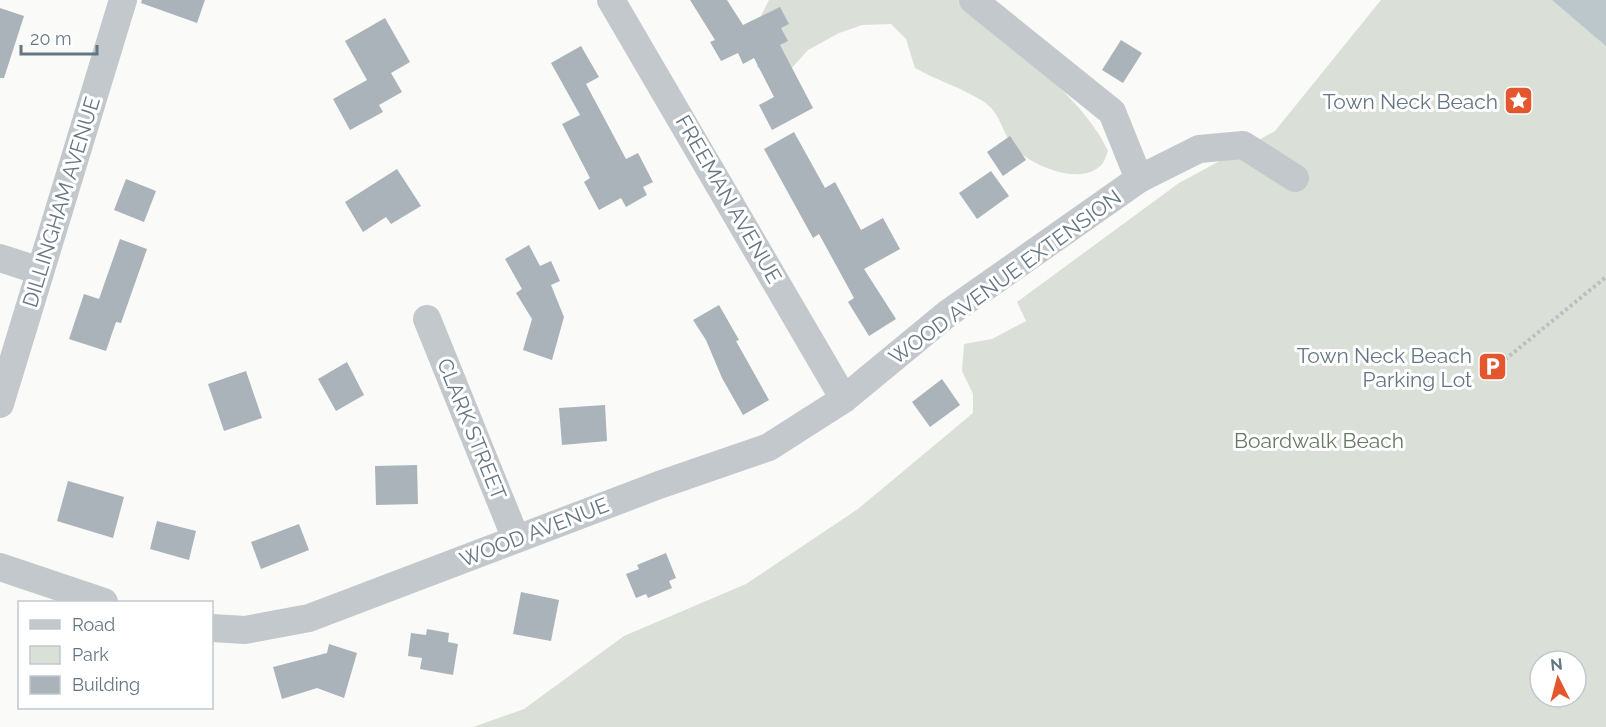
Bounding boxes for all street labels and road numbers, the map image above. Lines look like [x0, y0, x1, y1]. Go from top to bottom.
street label: DILLINGHAM AVENUE [17, 94, 105, 310]
street label: FREEMAN AVENUE [671, 110, 787, 288]
street label: WOOD AVENUE EXTENSION [884, 184, 1126, 370]
street label: CLARK STREET [432, 354, 512, 504]
street label: WOOD AVENUE [456, 492, 612, 572]

